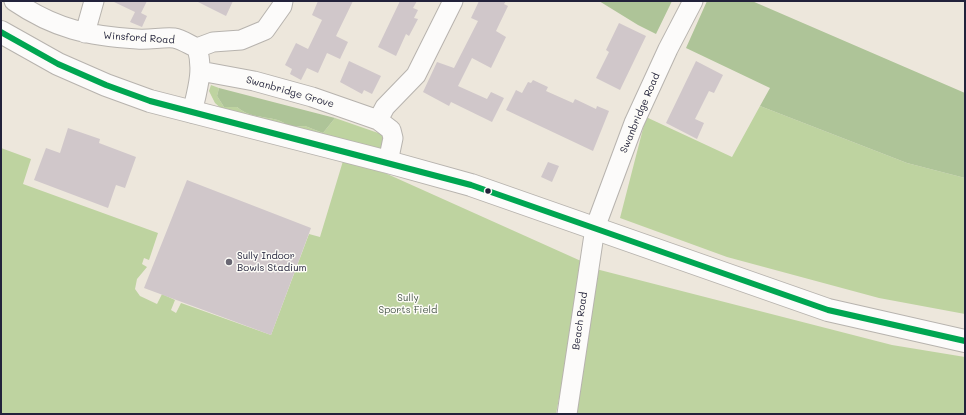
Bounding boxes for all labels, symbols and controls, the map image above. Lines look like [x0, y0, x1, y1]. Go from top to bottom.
street label: Winsford Road [103, 30, 175, 46]
street label: Swanbridge Road [618, 71, 662, 155]
street label: Swanbridge Grove [245, 74, 335, 110]
unlabelled marker [483, 186, 493, 196]
place label: Sully Indoor Bowls Stadium [237, 250, 307, 274]
marker: Sully Indoor Bowls Stadium [224, 257, 234, 267]
street label: Beach Road [570, 291, 590, 351]
park label: Sully Sports Field [379, 292, 437, 316]

